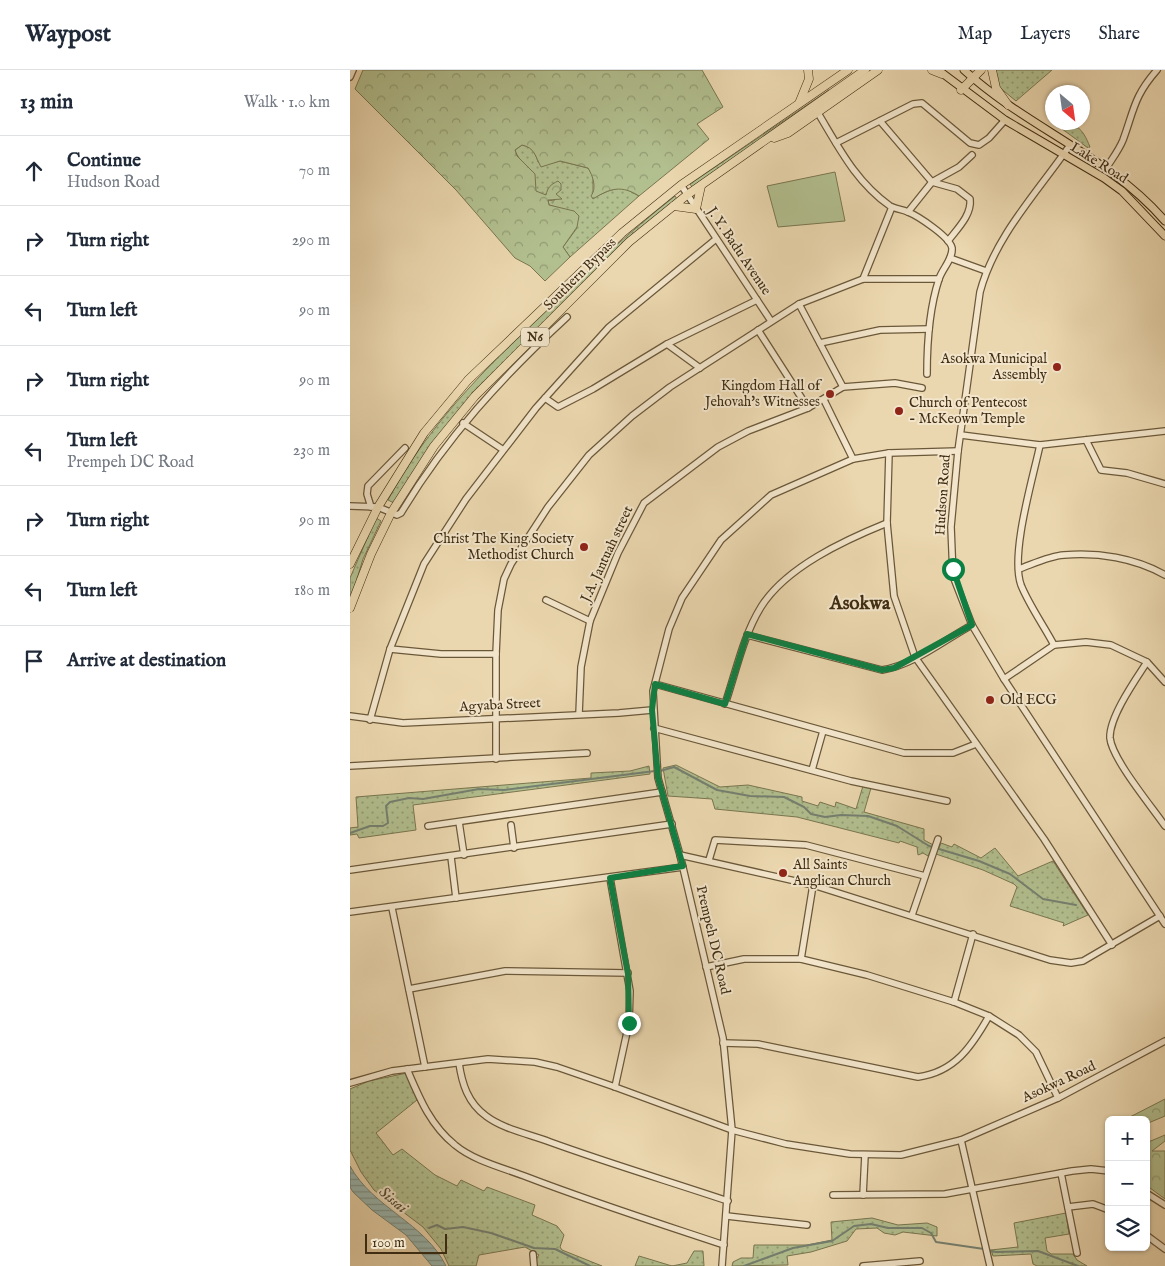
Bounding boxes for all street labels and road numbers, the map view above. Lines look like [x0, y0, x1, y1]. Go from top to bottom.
street label: Lake Road [1067, 138, 1132, 188]
street label: J. Y. Badu Avenue [702, 202, 775, 299]
street label: Southern Bypass [540, 234, 620, 314]
road number: N6 [521, 328, 549, 346]
street label: Hudson Road [931, 453, 955, 536]
street label: J.A. Jantuah street [576, 503, 637, 607]
street label: Agyaba Street [458, 694, 541, 716]
street label: Prempeh DC Road [692, 884, 734, 997]
street label: Asokwa Road [1018, 1057, 1099, 1107]

